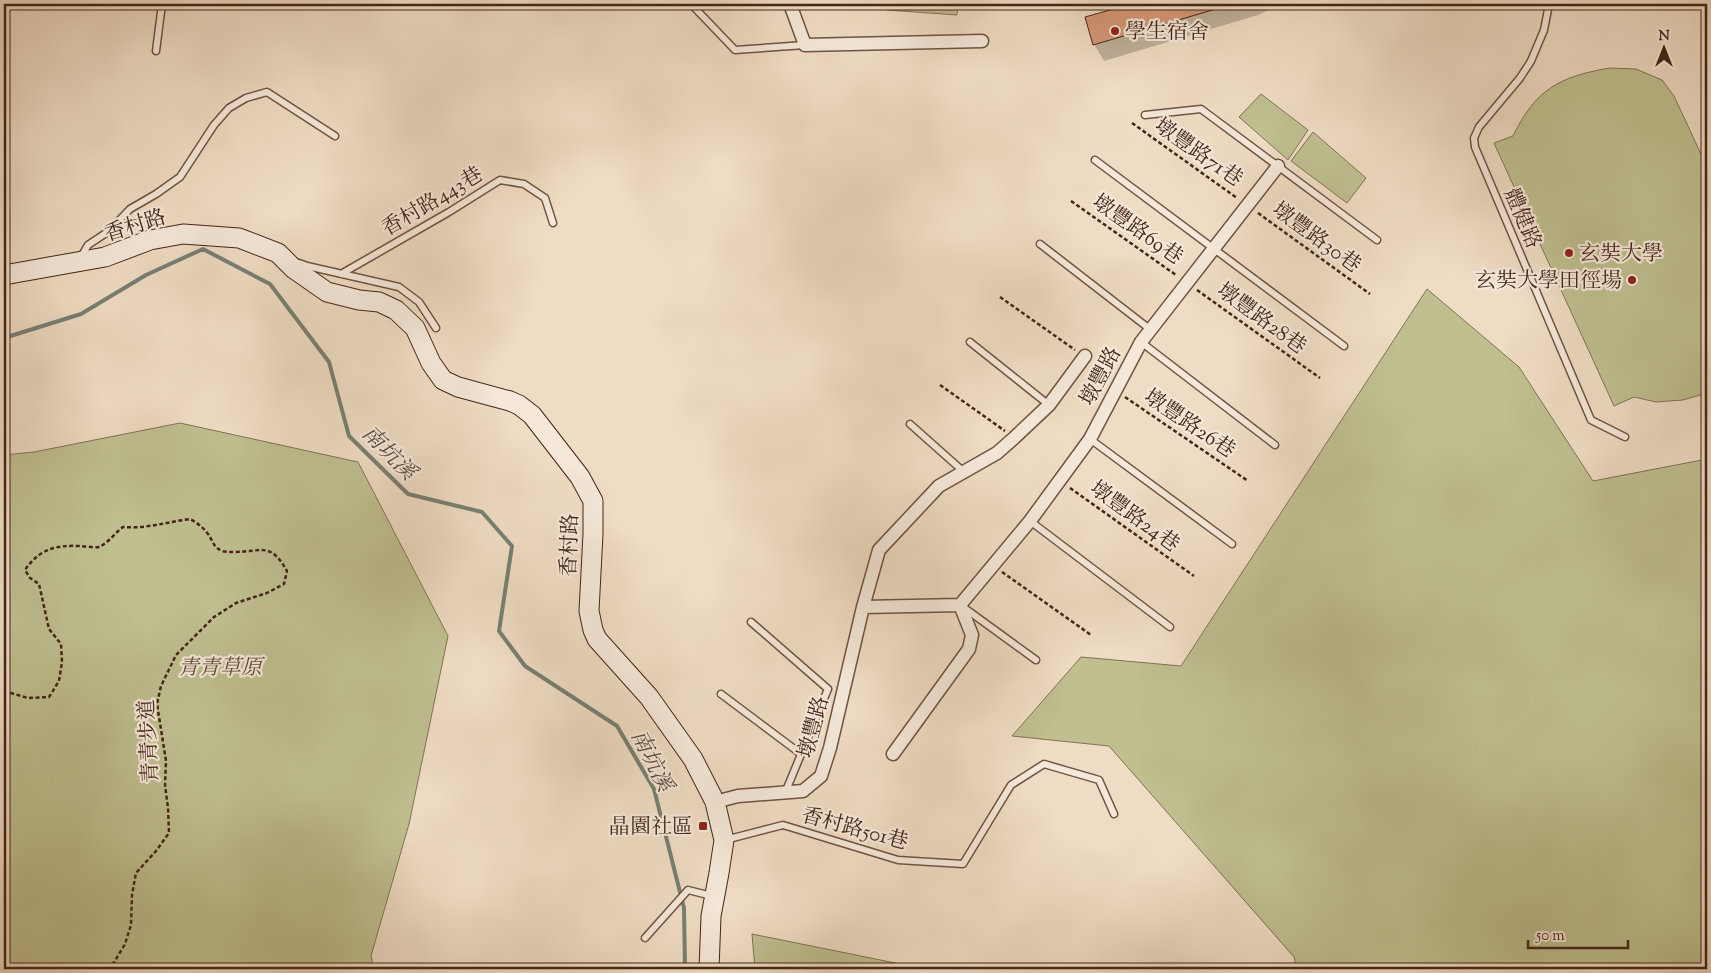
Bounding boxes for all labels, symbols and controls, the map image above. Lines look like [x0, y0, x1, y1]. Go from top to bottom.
place label: 學生宿舍 [1125, 18, 1209, 48]
north arrow [1638, 22, 1688, 72]
marker: 學生宿舍 [1109, 25, 1121, 37]
text: N [1658, 27, 1670, 47]
street label: 墩豐路71巷 [1148, 112, 1248, 195]
street label: 香村路443巷 [377, 161, 489, 245]
street label: 體健路 [1495, 184, 1547, 254]
street label: 墩豐路69巷 [1085, 188, 1188, 273]
street label: 墩豐路30巷 [1265, 196, 1366, 281]
street label: 香村路 [101, 203, 170, 250]
place label: 玄奘大學 [1579, 240, 1663, 270]
marker: 玄奘大學 [1563, 247, 1575, 259]
place label: 玄奘大學田徑場 [1475, 267, 1622, 297]
marker: 玄奘大學田徑場 [1626, 274, 1638, 286]
street label: 墩豐路28巷 [1210, 277, 1312, 362]
street label: 墩豐路 [1074, 342, 1130, 412]
street label: 墩豐路26巷 [1137, 383, 1240, 466]
water label: 南坑溪 [353, 419, 424, 490]
street label: 墩豐路24巷 [1083, 475, 1185, 560]
street label: 香村路 [555, 513, 587, 577]
park label: 青青草原 [178, 654, 266, 684]
street label: 墩豐路 [792, 693, 838, 762]
street label: 青青步道 [133, 698, 167, 784]
water label: 南坑溪 [621, 725, 680, 800]
street label: 香村路501巷 [798, 801, 911, 859]
place label: 晶園社區 [609, 813, 693, 843]
marker: 晶園社區 [697, 820, 709, 832]
scale bar [1528, 918, 1628, 950]
text: 50 m [1535, 926, 1565, 947]

